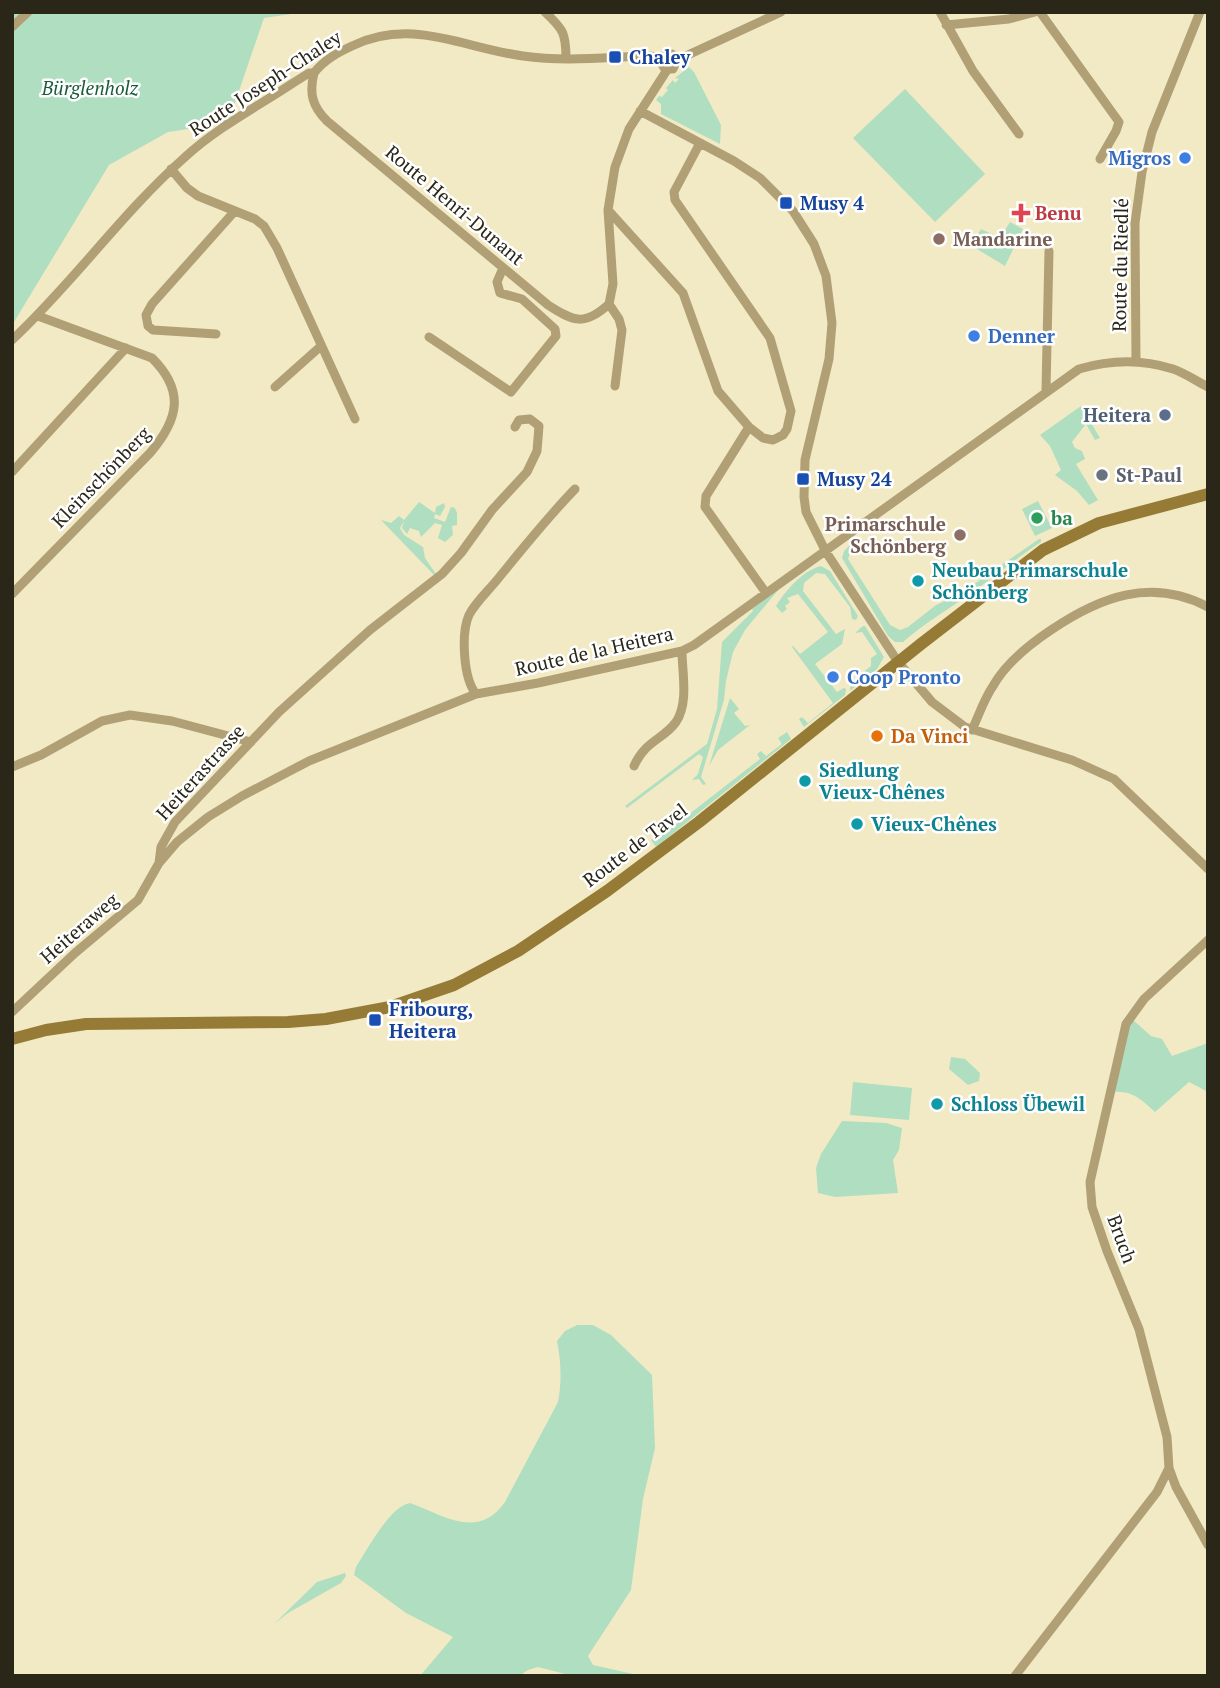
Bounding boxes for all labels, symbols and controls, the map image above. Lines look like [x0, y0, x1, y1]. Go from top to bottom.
street label: Route Joseph-Chaley [184, 24, 346, 141]
place label: Chaley [629, 44, 691, 69]
marker: Chaley [607, 49, 623, 65]
park label: Bürglenholz [41, 75, 139, 100]
street label: Route Henri-Dunant [381, 139, 530, 270]
place label: Migros [1108, 145, 1171, 170]
marker: Migros [1177, 150, 1193, 166]
place label: Musy 4 [800, 190, 864, 215]
marker: Musy 4 [778, 195, 794, 211]
street label: Route du Riedlé [1106, 198, 1133, 332]
place label: Benu [1035, 200, 1082, 225]
marker: Benu [1013, 205, 1029, 221]
place label: Mandarine [953, 226, 1052, 251]
marker: Mandarine [931, 231, 947, 247]
place label: Denner [988, 323, 1056, 348]
marker: Denner [966, 328, 982, 344]
place label: Heitera [1083, 402, 1151, 427]
marker: Heitera [1157, 407, 1173, 423]
street label: Kleinschönberg [46, 420, 156, 533]
place label: St-Paul [1116, 462, 1182, 487]
place label: Musy 24 [817, 466, 892, 491]
marker: St-Paul [1094, 467, 1110, 483]
marker: Musy 24 [795, 471, 811, 487]
place label: ba [1050, 505, 1073, 530]
marker: ba [1029, 510, 1045, 526]
place label: Primarschule Schönberg [825, 511, 947, 558]
marker: Primarschule Schönberg [952, 527, 968, 543]
place label: Neubau Primarschule Schönberg [932, 557, 1128, 604]
marker: Neubau Primarschule Schönberg [910, 573, 926, 589]
street label: Route de la Heitera [512, 620, 676, 681]
place label: Coop Pronto [847, 664, 961, 689]
marker: Coop Pronto [825, 669, 841, 685]
street label: Heiterastrasse [150, 718, 249, 825]
place label: Da Vinci [891, 723, 968, 748]
marker: Da Vinci [869, 728, 885, 744]
place label: Siedlung Vieux-Chênes [819, 757, 945, 804]
marker: Siedlung Vieux-Chênes [797, 773, 813, 789]
street label: Route de Tavel [577, 797, 692, 892]
place label: Vieux-Chênes [871, 811, 997, 836]
marker: Vieux-Chênes [849, 816, 865, 832]
street label: Heiteraweg [34, 886, 124, 968]
place label: Fribourg, Heitera [389, 996, 473, 1043]
marker: Fribourg, Heitera [367, 1012, 383, 1028]
place label: Schloss Übewil [951, 1091, 1085, 1116]
marker: Schloss Übewil [929, 1096, 945, 1112]
street label: Bruch [1102, 1211, 1143, 1267]

